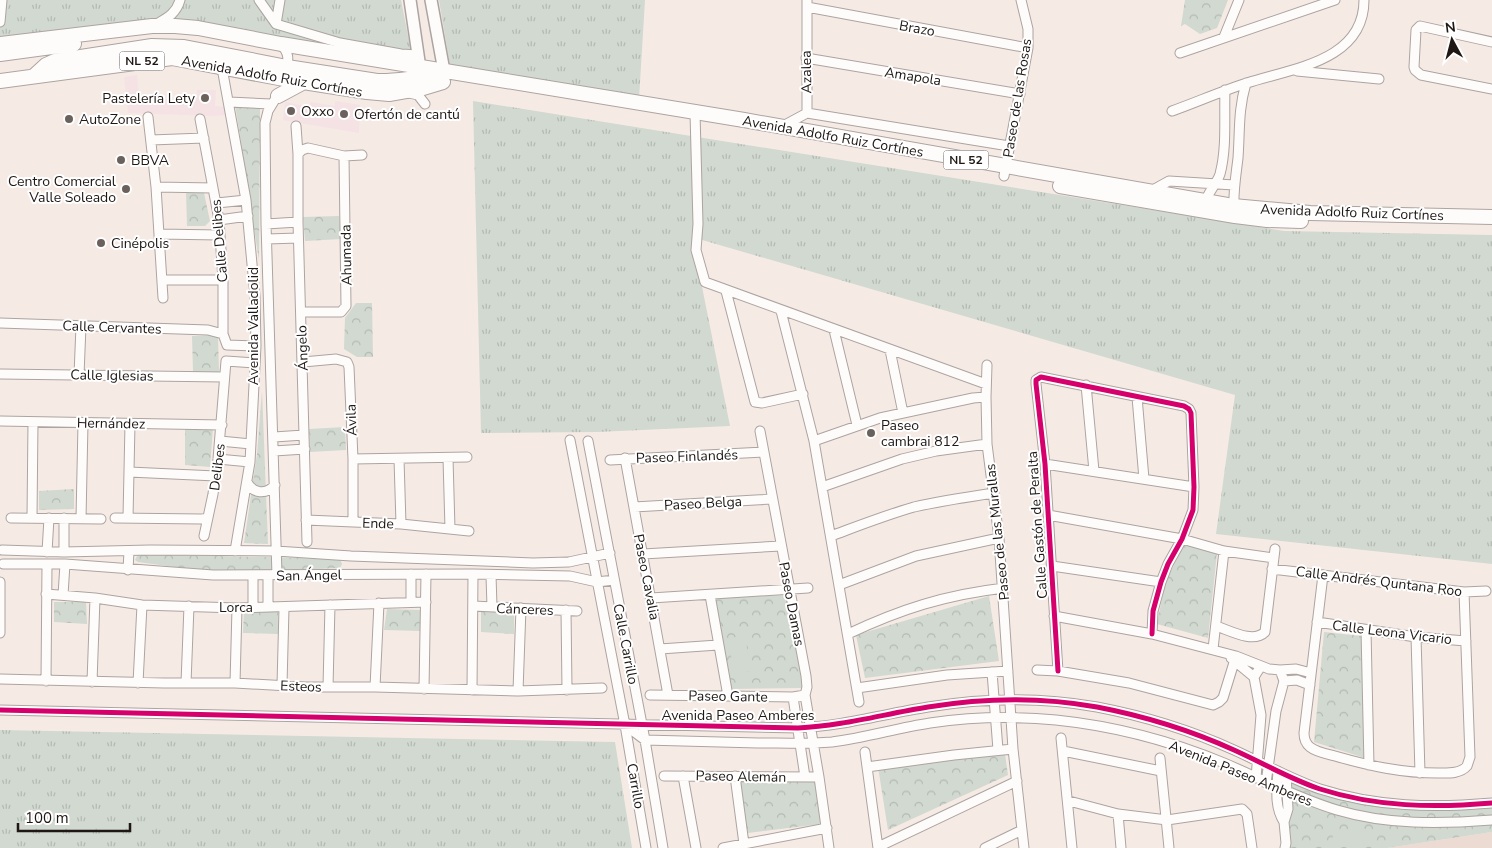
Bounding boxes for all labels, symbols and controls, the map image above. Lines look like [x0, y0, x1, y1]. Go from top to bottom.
north arrow [1427, 15, 1477, 65]
street label: Brazo [898, 16, 936, 41]
text: N [1444, 18, 1457, 38]
street label: Paseo de las Rosas [999, 37, 1036, 159]
street label: Azalea [797, 50, 816, 94]
road number: NL 52 [120, 51, 164, 70]
street label: Avenida Adolfo Ruiz Cortínes [180, 51, 364, 102]
street label: Amapola [883, 63, 943, 90]
place label: Pastelería Lety [102, 89, 196, 108]
marker: Pastelería Lety [199, 92, 211, 104]
place label: Oxxo [301, 102, 334, 121]
marker: Oxxo [285, 105, 297, 117]
place label: Ofertón de cantú [354, 105, 460, 124]
marker: Ofertón de cantú [338, 108, 350, 120]
place label: AutoZone [79, 110, 141, 129]
street label: Avenida Adolfo Ruiz Cortínes [741, 111, 925, 162]
marker: AutoZone [63, 113, 75, 125]
road number: NL 52 [944, 150, 988, 170]
place label: BBVA [131, 151, 169, 170]
marker: BBVA [115, 154, 127, 166]
place label: Centro Comercial Valle Soleado [8, 172, 117, 207]
marker: Centro Comercial Valle Soleado [120, 183, 132, 195]
street label: Calle Delibes [206, 198, 233, 283]
street label: Avenida Adolfo Ruiz Cortínes [1260, 200, 1444, 225]
street label: Ahumada [336, 224, 357, 286]
place label: Cinépolis [111, 234, 169, 253]
marker: Cinépolis [95, 237, 107, 249]
street label: Avenida Valladolid [244, 267, 263, 385]
street label: Calle Cervantes [62, 316, 162, 339]
street label: Ángelo [292, 325, 313, 371]
street label: Calle Iglesias [70, 365, 154, 386]
street label: Ávila [341, 404, 362, 436]
street label: Hernández [77, 413, 146, 434]
place label: Paseo cambrai 812 [881, 416, 959, 451]
marker: Paseo cambrai 812 [865, 427, 877, 439]
street label: Delibes [205, 442, 230, 492]
street label: Paseo Finlandés [636, 445, 739, 468]
street label: Calle Gastón de Peralta [1023, 450, 1052, 600]
street label: Paseo de las Murallas [981, 462, 1014, 601]
street label: Paseo Belga [664, 492, 743, 515]
street label: Ende [362, 513, 394, 534]
street label: Paseo Cavalia [629, 532, 664, 622]
street label: Paseo Damas [774, 560, 809, 648]
street label: Calle Andrés Quntana Roo [1295, 562, 1463, 601]
street label: San Ángel [276, 565, 343, 586]
street label: Lorca [219, 598, 253, 617]
street label: Cánceres [496, 599, 554, 620]
street label: Calle Carrillo [608, 602, 643, 686]
street label: Calle Leona Vicario [1331, 616, 1453, 649]
street label: Esteos [280, 676, 322, 697]
street label: Paseo Gante [688, 686, 768, 707]
street label: Avenida Paseo Amberes [661, 706, 815, 725]
street label: Avenida Paseo Amberes [1166, 736, 1316, 811]
street label: Carrillo [622, 762, 649, 811]
street label: Paseo Alemán [696, 766, 786, 787]
scale bar [18, 800, 130, 832]
text: 100 m [25, 808, 69, 828]

